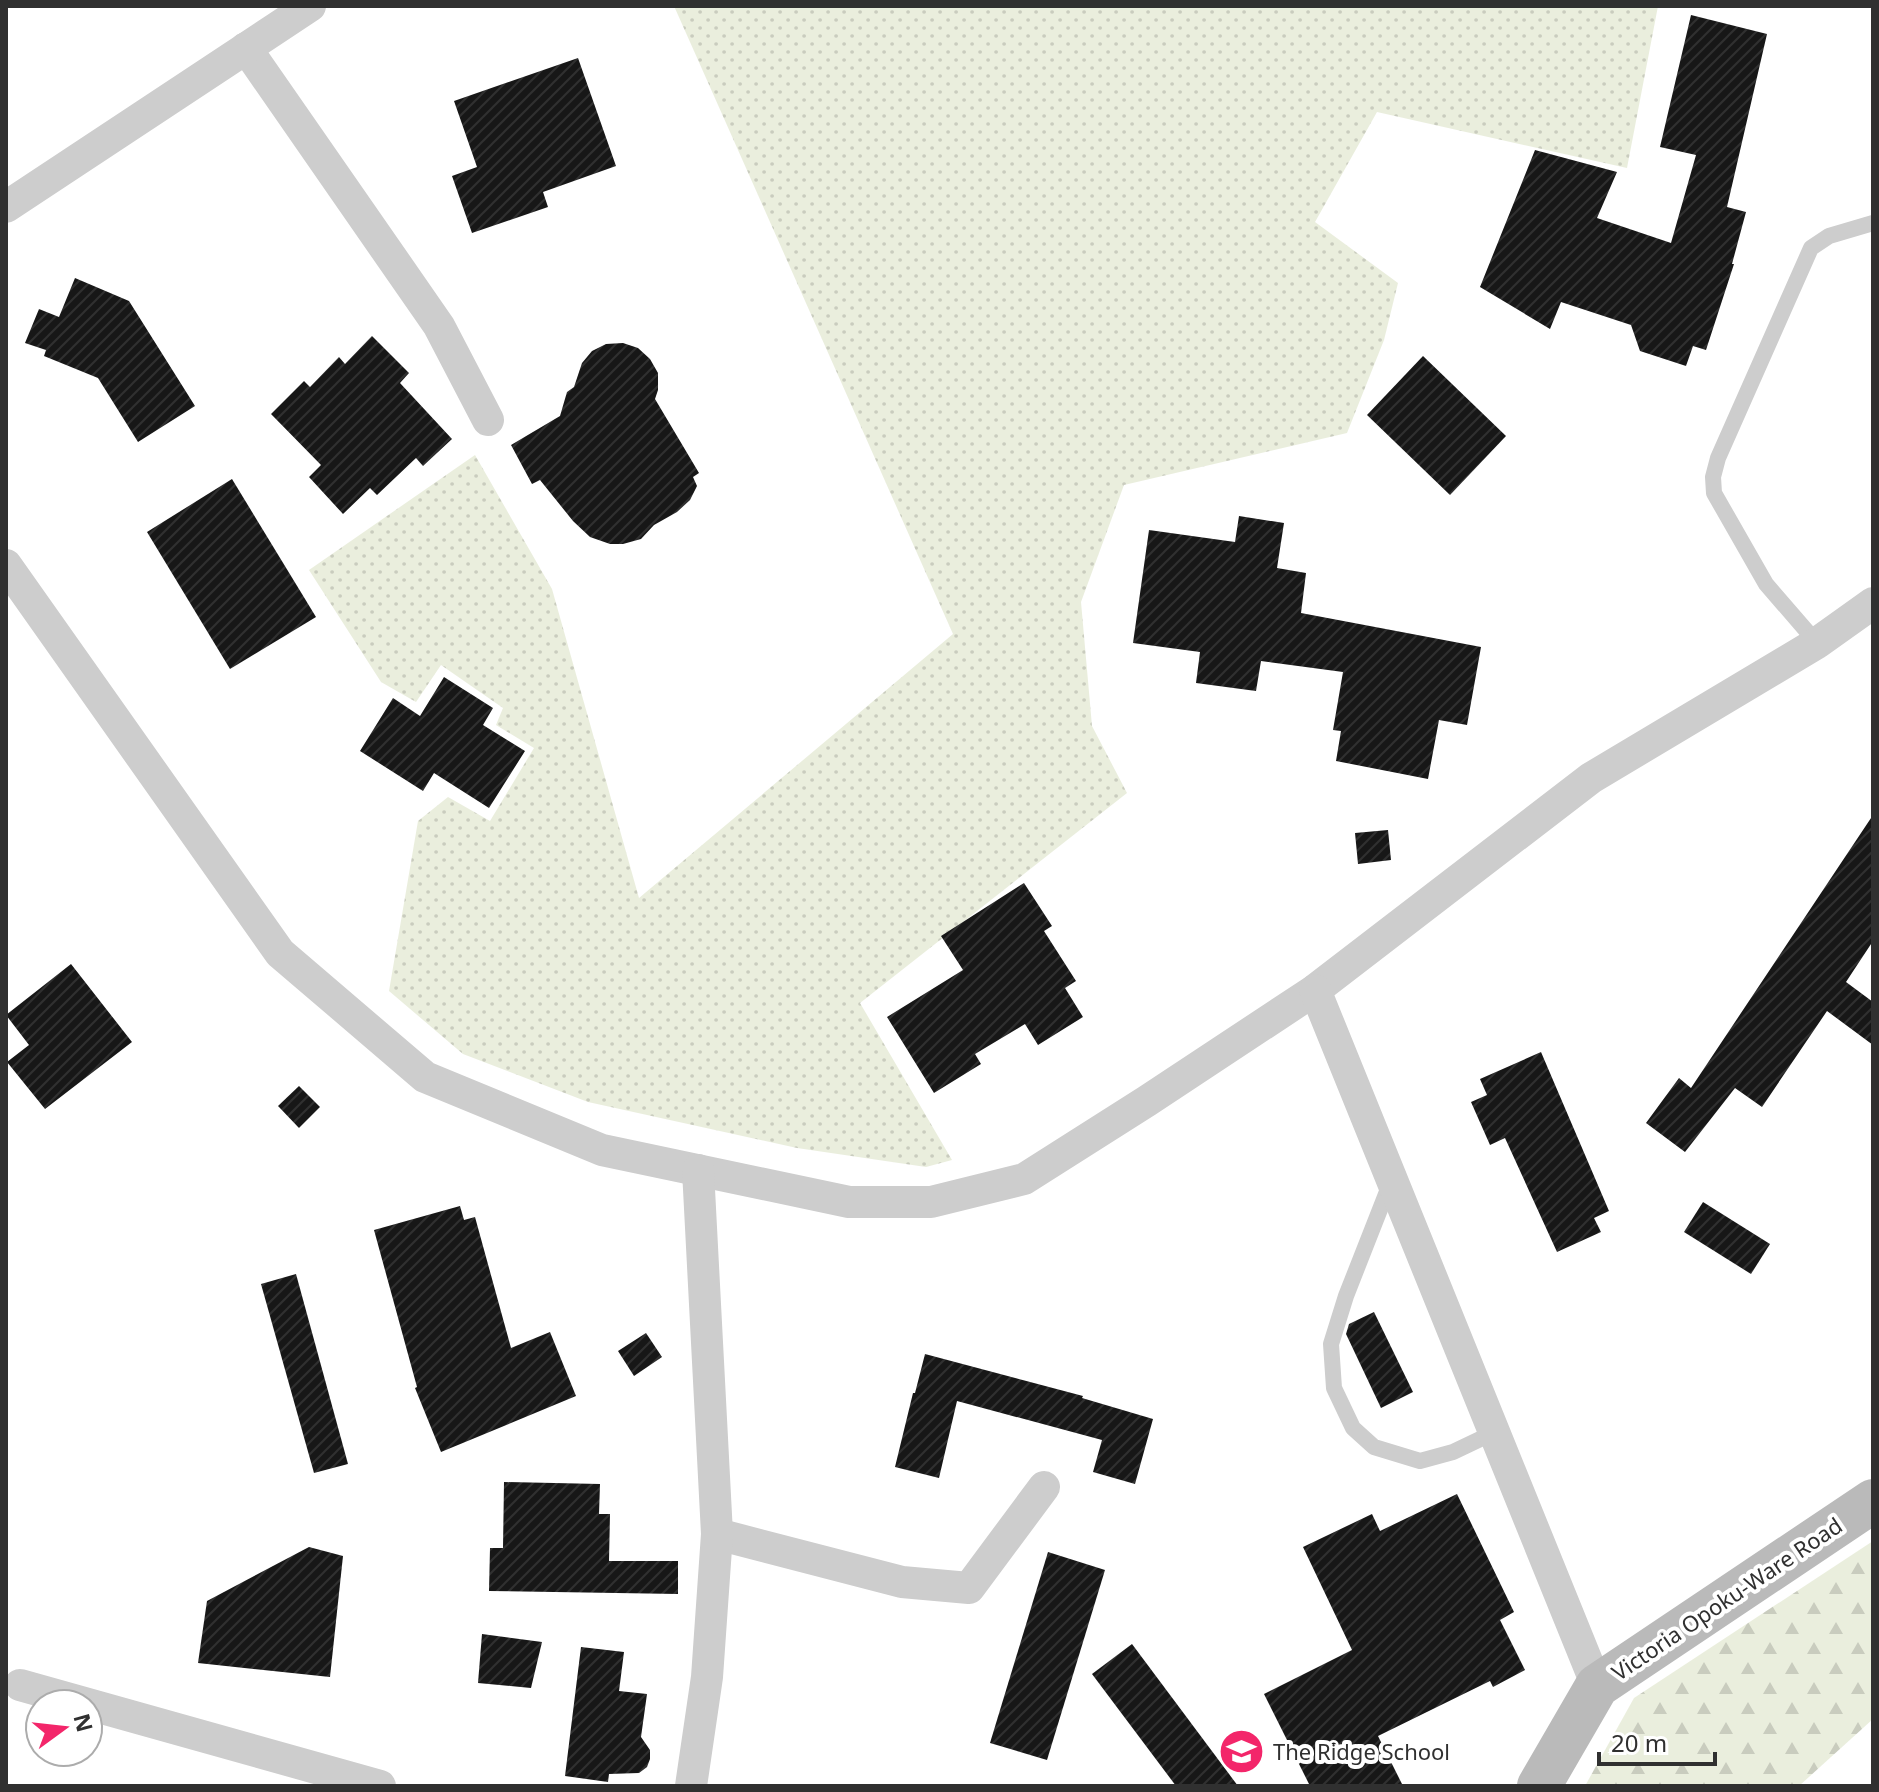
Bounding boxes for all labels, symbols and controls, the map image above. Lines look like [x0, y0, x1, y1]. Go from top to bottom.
street label: Victoria Opoku-Ware Road [1605, 1510, 1848, 1687]
north arrow [24, 1688, 104, 1768]
text: N [67, 1710, 101, 1735]
scale bar [1599, 1716, 1715, 1766]
text: 20 m [1611, 1726, 1667, 1759]
school or university icon: The Ridge School [1218, 1728, 1266, 1776]
place label: The Ridge School [1273, 1736, 1450, 1766]

